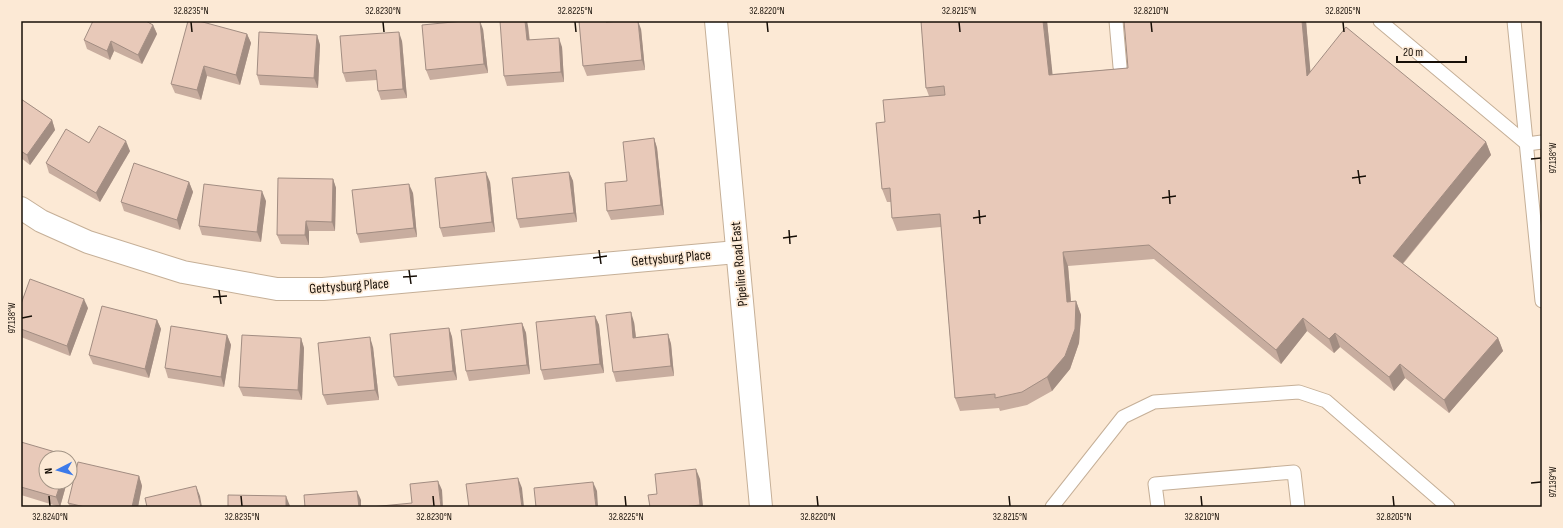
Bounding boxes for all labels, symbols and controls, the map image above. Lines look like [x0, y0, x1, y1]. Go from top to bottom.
text: 32.8235°N [173, 5, 209, 17]
text: 32.8230°N [365, 5, 401, 17]
text: 32.8225°N [557, 5, 593, 17]
text: 32.8220°N [749, 5, 785, 17]
text: 32.8215°N [942, 5, 976, 17]
text: 32.8210°N [1134, 5, 1168, 17]
text: 32.8205°N [1325, 5, 1361, 17]
scale bar [1397, 38, 1466, 64]
text: 20 m [1403, 45, 1423, 60]
text: 97.138°W [1547, 142, 1559, 173]
street label: Pipeline Road East [727, 221, 751, 307]
street label: Gettysburg Place [631, 246, 711, 270]
street label: Gettysburg Place [309, 275, 389, 297]
text: 97.138°W [6, 302, 18, 333]
north arrow [38, 450, 78, 490]
text: 97.139°W [1547, 466, 1559, 498]
text: N [42, 467, 55, 475]
text: 32.8240°N [32, 511, 68, 523]
text: 32.8235°N [224, 511, 260, 523]
text: 32.8230°N [416, 511, 452, 523]
text: 32.8225°N [608, 511, 644, 523]
text: 32.8220°N [800, 511, 836, 523]
text: 32.8215°N [993, 511, 1027, 523]
text: 32.8210°N [1185, 511, 1219, 523]
text: 32.8205°N [1376, 511, 1412, 523]

